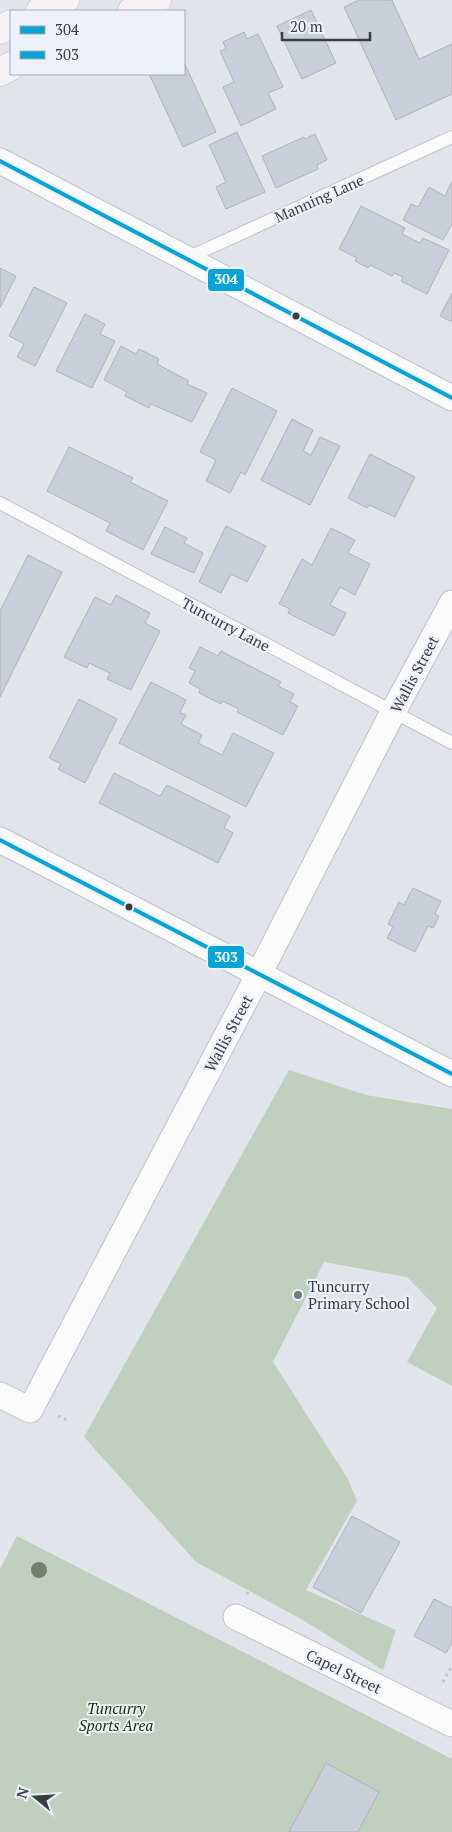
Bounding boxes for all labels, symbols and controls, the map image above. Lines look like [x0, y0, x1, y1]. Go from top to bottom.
legend [10, 10, 185, 75]
scale bar [282, 10, 370, 42]
text: 20 m [290, 16, 323, 36]
text: 304 [55, 19, 79, 39]
text: 303 [55, 44, 79, 64]
street label: Manning Lane [271, 169, 367, 227]
line badge: 304 [207, 268, 245, 292]
text: 304 [214, 269, 238, 288]
unlabelled marker [291, 311, 301, 321]
street label: Tuncurry Lane [178, 592, 274, 656]
street label: Wallis Street [385, 632, 443, 716]
unlabelled marker [124, 902, 134, 912]
line badge: 303 [207, 945, 245, 969]
text: 303 [214, 947, 238, 966]
street label: Wallis Street [199, 991, 257, 1075]
place label: Tuncurry Primary School [308, 1276, 410, 1313]
marker: Tuncurry Primary School [292, 1289, 304, 1301]
street label: Capel Street [303, 1644, 385, 1698]
park label: Tuncurry Sports Area [79, 1698, 153, 1735]
north arrow [10, 1772, 60, 1822]
text: N [11, 1784, 33, 1801]

